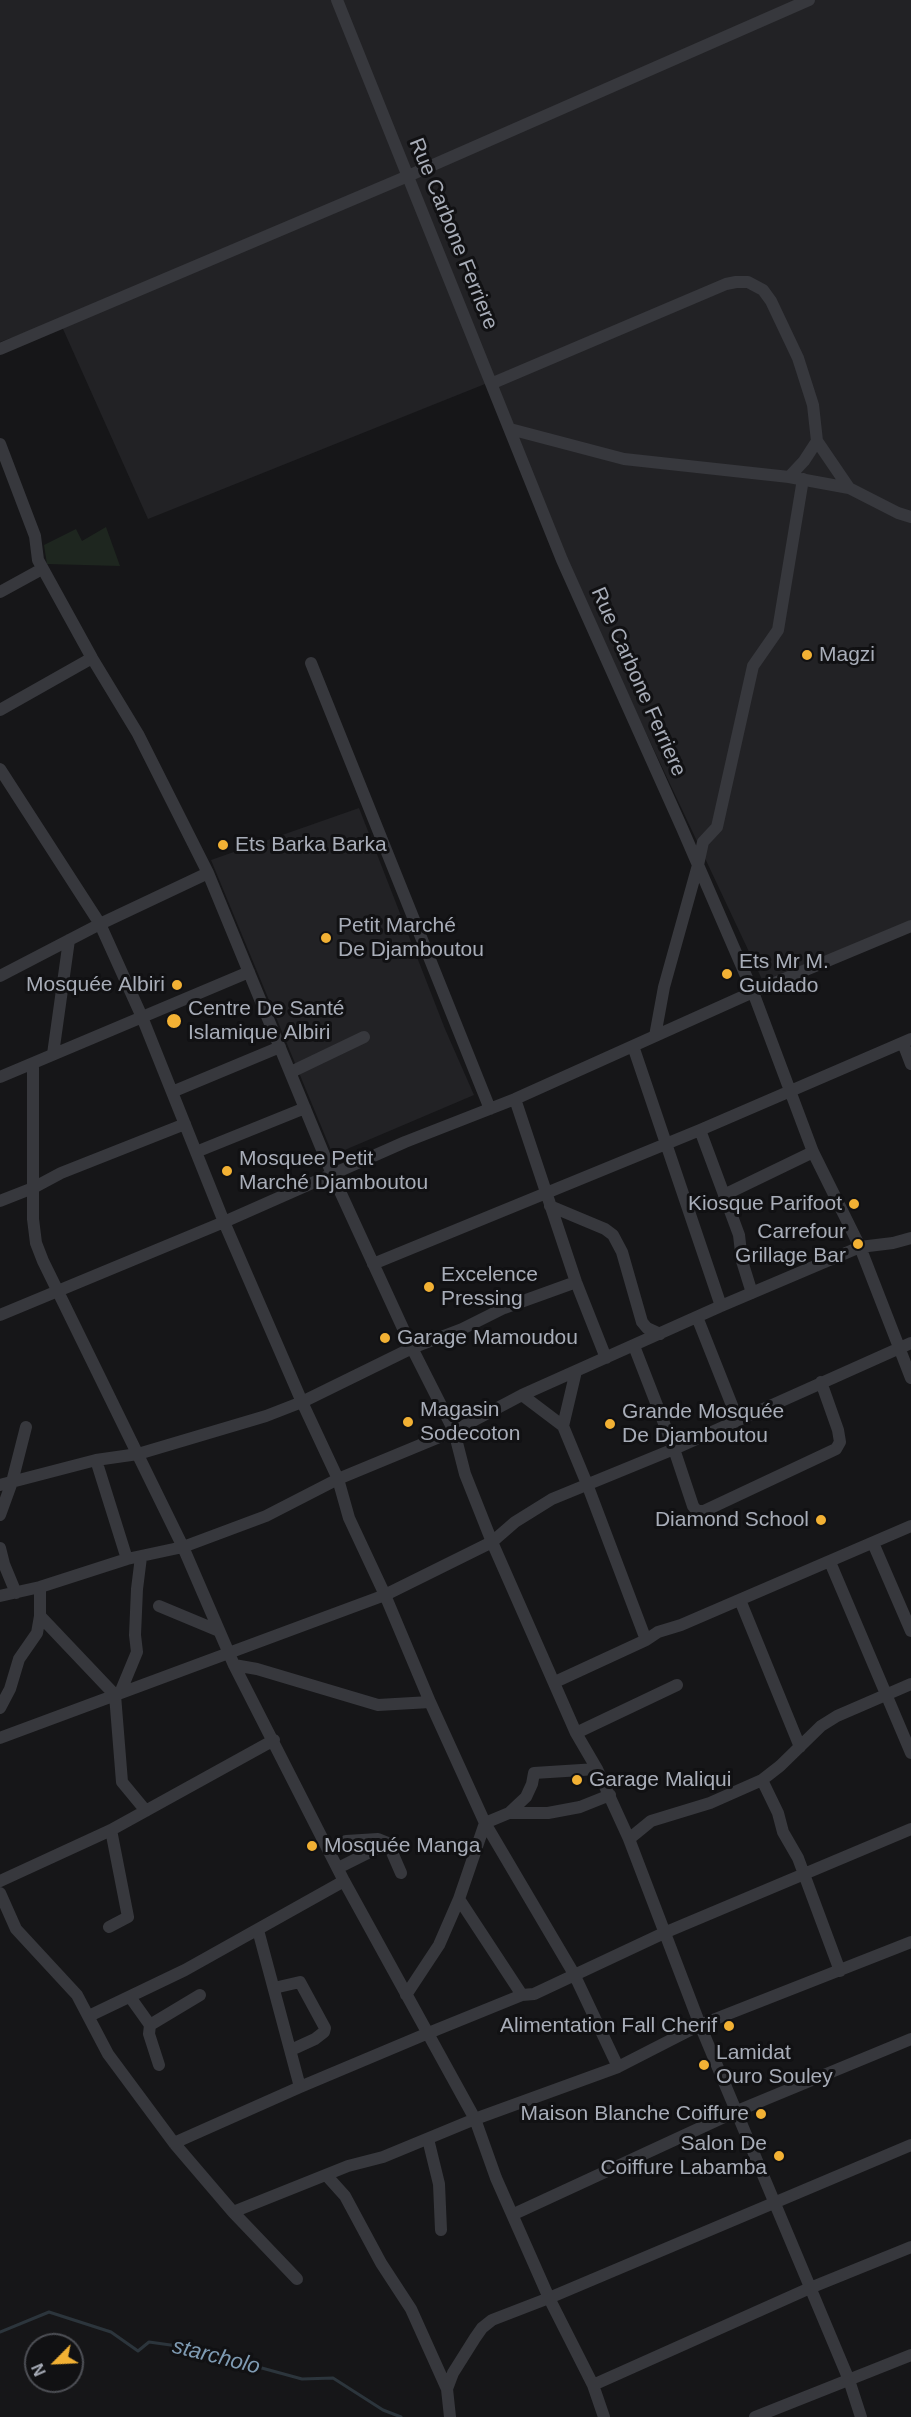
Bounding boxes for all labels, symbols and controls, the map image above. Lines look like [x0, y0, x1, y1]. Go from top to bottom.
street label: Rue Carbone Ferriere [403, 135, 503, 333]
street label: Rue Carbone Ferriere [585, 584, 691, 780]
place label: Magzi [819, 642, 875, 668]
marker: Magzi [800, 648, 814, 662]
place label: Ets Barka Barka [235, 832, 387, 858]
marker: Ets Barka Barka [216, 838, 230, 852]
place label: Petit Marché De Djamboutou [338, 913, 484, 963]
marker: Petit Marché De Djamboutou [319, 931, 333, 945]
place label: Ets Mr M. Guidado [739, 949, 829, 999]
marker: Ets Mr M. Guidado [720, 967, 734, 981]
place label: Mosquée Albiri [26, 972, 165, 998]
marker: Mosquée Albiri [170, 978, 184, 992]
place label: Centre De Santé Islamique Albiri [188, 996, 344, 1046]
marker: Centre De Santé Islamique Albiri [165, 1012, 183, 1030]
place label: Mosquee Petit Marché Djamboutou [239, 1146, 428, 1196]
marker: Mosquee Petit Marché Djamboutou [220, 1164, 234, 1178]
place label: Kiosque Parifoot [688, 1191, 842, 1217]
marker: Kiosque Parifoot [847, 1197, 861, 1211]
place label: Carrefour Grillage Bar [735, 1219, 846, 1269]
marker: Carrefour Grillage Bar [851, 1237, 865, 1251]
place label: Excelence Pressing [441, 1262, 538, 1312]
marker: Excelence Pressing [422, 1280, 436, 1294]
place label: Garage Mamoudou [397, 1325, 578, 1351]
marker: Garage Mamoudou [378, 1331, 392, 1345]
place label: Magasin Sodecoton [420, 1397, 520, 1447]
place label: Grande Mosquée De Djamboutou [622, 1399, 784, 1449]
marker: Magasin Sodecoton [401, 1415, 415, 1429]
marker: Grande Mosquée De Djamboutou [603, 1417, 617, 1431]
place label: Diamond School [655, 1507, 809, 1533]
marker: Diamond School [814, 1513, 828, 1527]
place label: Garage Maliqui [589, 1767, 731, 1793]
marker: Garage Maliqui [570, 1773, 584, 1787]
place label: Mosquée Manga [324, 1833, 480, 1859]
marker: Mosquée Manga [305, 1839, 319, 1853]
place label: Alimentation Fall Cherif [500, 2013, 717, 2039]
marker: Alimentation Fall Cherif [722, 2019, 736, 2033]
place label: Lamidat Ouro Souley [716, 2040, 833, 2090]
marker: Lamidat Ouro Souley [697, 2058, 711, 2072]
place label: Maison Blanche Coiffure [521, 2101, 749, 2127]
marker: Maison Blanche Coiffure [754, 2107, 768, 2121]
place label: Salon De Coiffure Labamba [600, 2131, 767, 2181]
marker: Salon De Coiffure Labamba [772, 2149, 786, 2163]
north arrow [24, 2333, 84, 2393]
water label: starcholo [169, 2333, 263, 2381]
text: N [29, 2361, 49, 2378]

